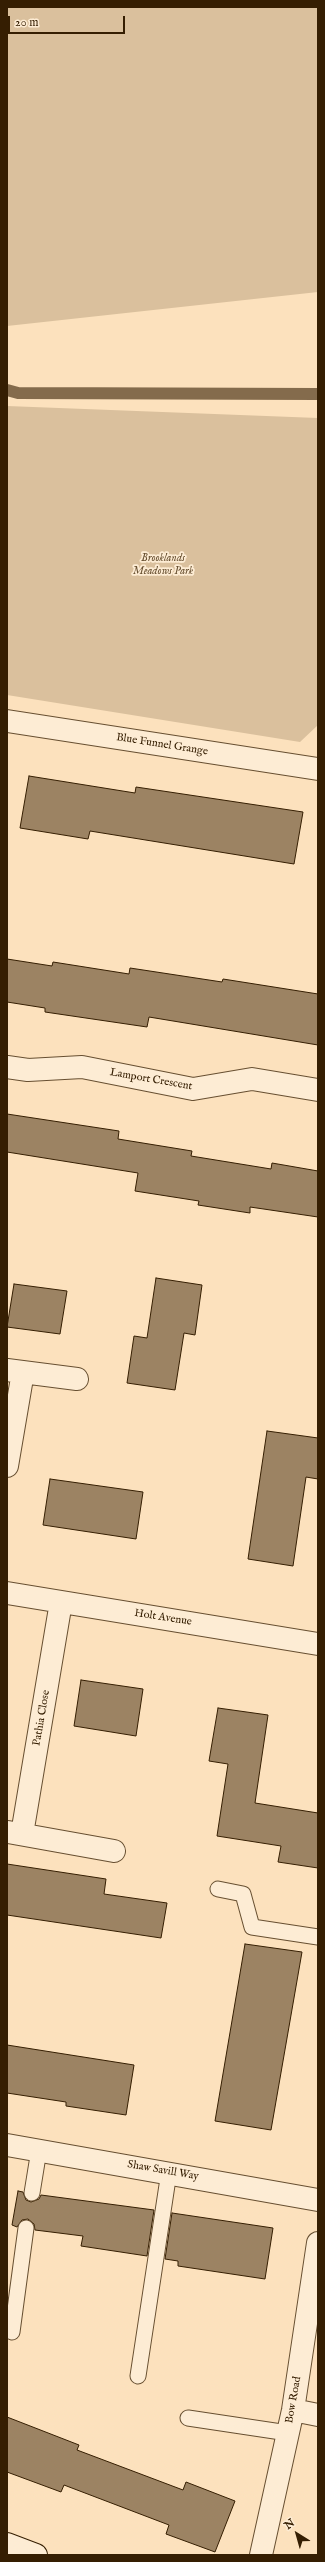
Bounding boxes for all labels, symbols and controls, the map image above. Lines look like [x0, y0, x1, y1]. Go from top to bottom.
scale bar [10, 8, 127, 34]
text: 20 m [15, 15, 38, 30]
park label: Brooklands Meadows Park [133, 552, 193, 578]
street label: Blue Funnel Grange [115, 731, 209, 759]
street label: Lamport Crescent [109, 1066, 193, 1094]
street label: Holt Avenue [133, 1607, 193, 1629]
street label: Pathia Close [31, 1689, 53, 1747]
street label: Shaw Savill Way [126, 2158, 200, 2184]
street label: Bow Road [283, 2375, 305, 2425]
north arrow [277, 2514, 317, 2554]
text: N [282, 2516, 298, 2533]

